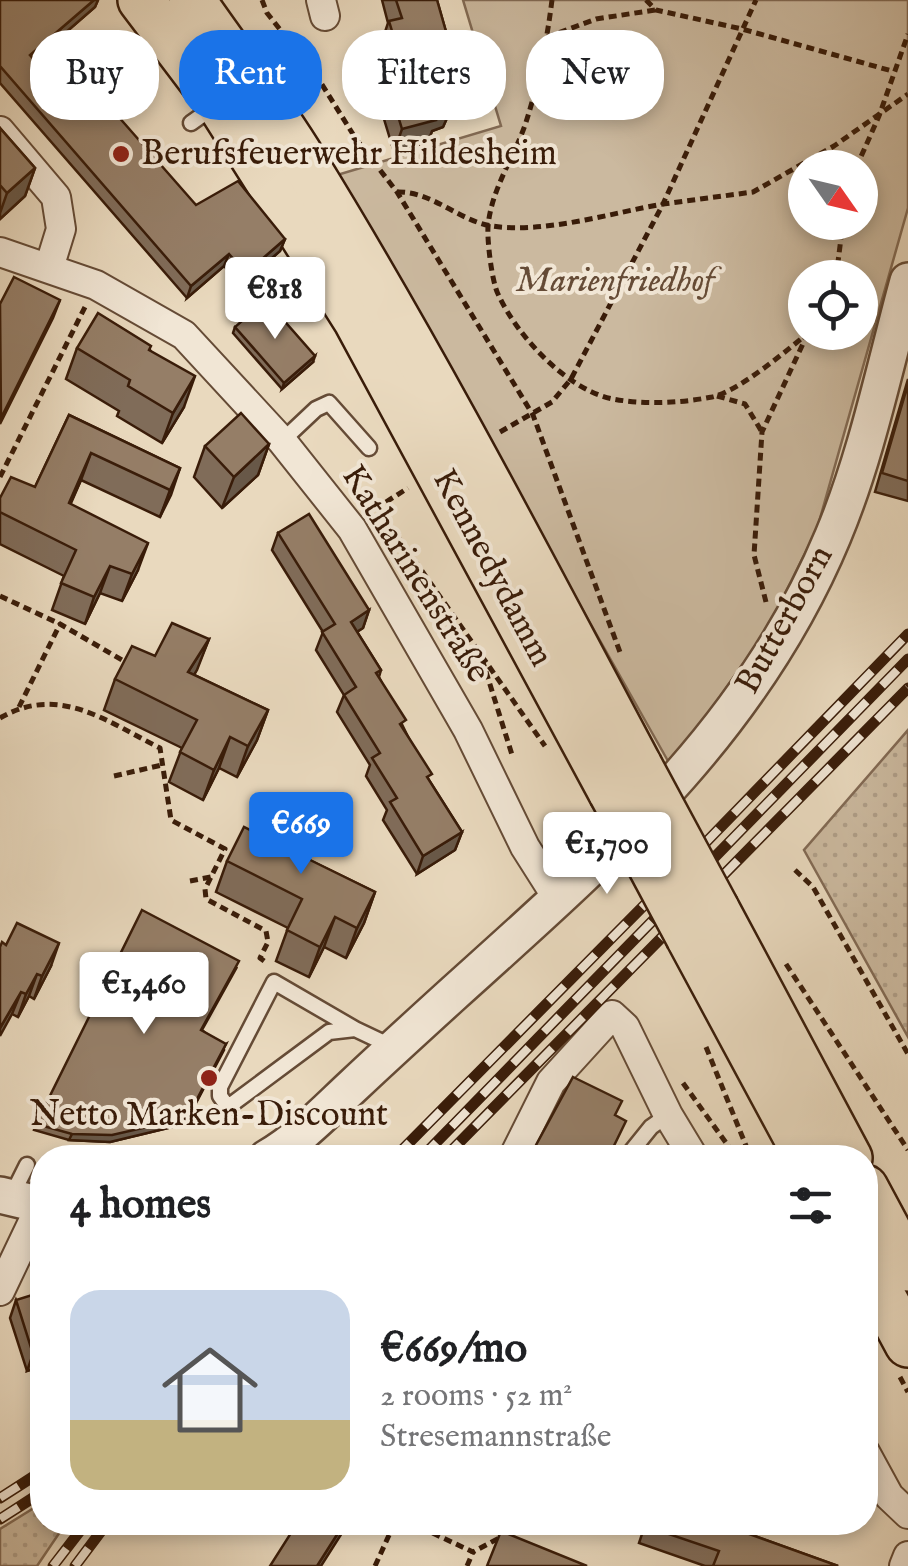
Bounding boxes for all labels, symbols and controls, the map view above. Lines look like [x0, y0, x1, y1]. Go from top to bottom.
chip: Buy [30, 30, 159, 120]
chip: Rent [179, 30, 322, 120]
chip: Filters [342, 30, 506, 120]
chip: New [526, 30, 664, 120]
place label: Berufsfeuerwehr Hildesheim [141, 132, 557, 177]
marker: Berufsfeuerwehr Hildesheim [110, 143, 132, 165]
north arrow [788, 150, 878, 240]
map controls [788, 150, 878, 350]
pin: €818 [216, 257, 334, 342]
park label: Marienfriedhof [515, 259, 722, 304]
button: locate [788, 260, 878, 350]
text: €818 [247, 269, 303, 310]
street label: Katharinenstraße [330, 457, 500, 691]
street label: Kennedydamm [421, 461, 563, 675]
street label: Butterborn [726, 538, 844, 702]
pin: €669 [242, 792, 360, 877]
text: €669 [271, 804, 331, 845]
pin: €1,700 [526, 812, 688, 897]
text: €1,700 [565, 824, 649, 865]
pin: €1,460 [63, 952, 225, 1037]
text: €1,460 [102, 964, 186, 1005]
marker: Netto Marken-Discount [198, 1067, 220, 1089]
place label: Netto Marken-Discount [30, 1093, 388, 1138]
icon: filters [783, 1178, 838, 1233]
text: 4 homes [70, 1179, 211, 1232]
text: €669/mo [380, 1323, 527, 1376]
icon: home [150, 1330, 270, 1450]
text: 2 rooms · 52 m² [380, 1376, 572, 1417]
text: Stresemannstraße [380, 1417, 611, 1458]

